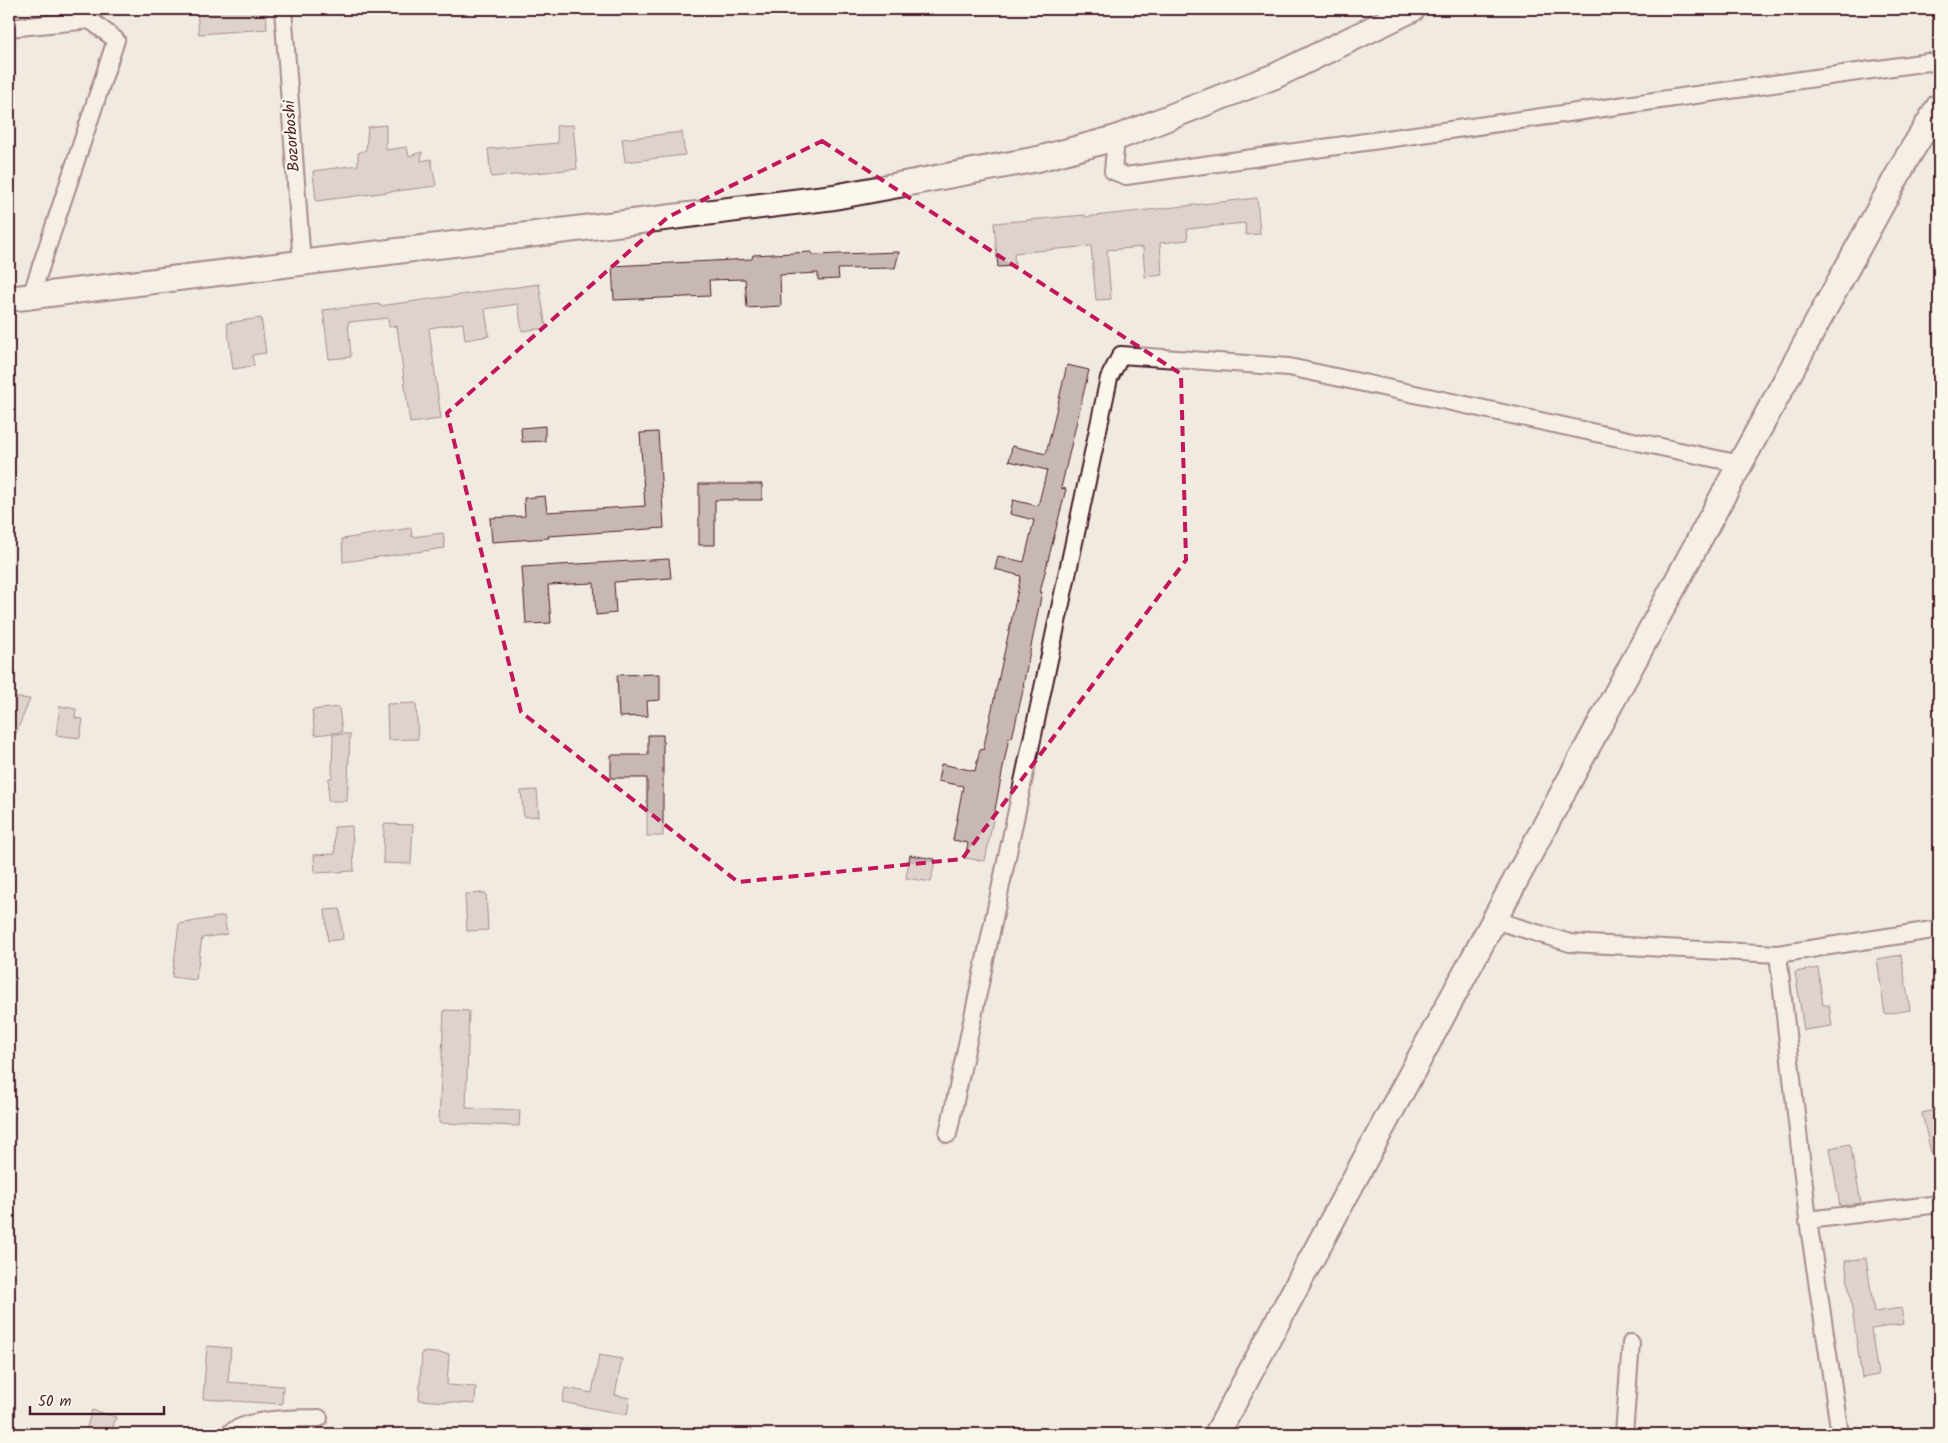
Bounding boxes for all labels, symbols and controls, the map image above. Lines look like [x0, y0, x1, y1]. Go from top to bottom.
street label: Bozorboshi [277, 98, 307, 173]
scale bar [30, 1383, 164, 1415]
text: 50 m [38, 1390, 72, 1414]

